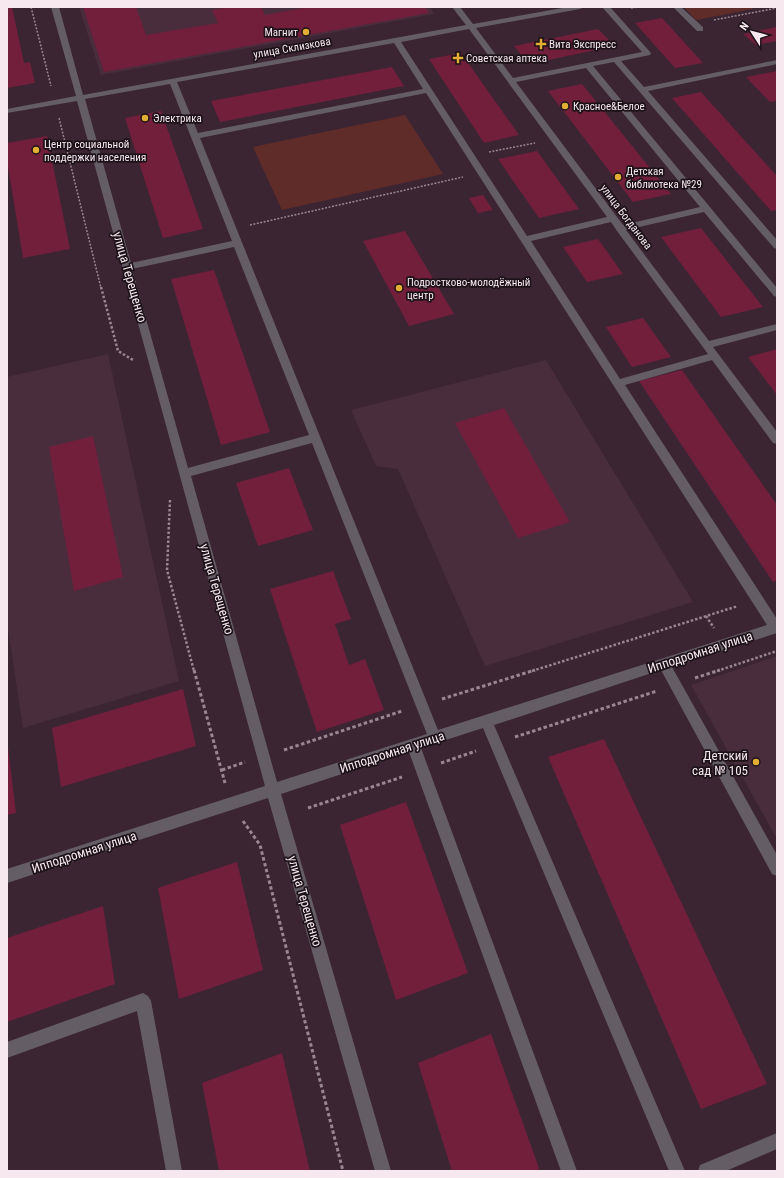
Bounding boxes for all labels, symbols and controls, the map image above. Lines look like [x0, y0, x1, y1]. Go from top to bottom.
north arrow [732, 12, 772, 52]
text: N [737, 20, 752, 33]
place label: Магнит [264, 26, 298, 39]
marker: Магнит [301, 27, 311, 37]
street label: улица Склизкова [252, 35, 332, 61]
place label: Вита Экспресс [549, 38, 616, 51]
marker: Вита Экспресс [536, 39, 546, 49]
place label: Советская аптека [466, 52, 547, 65]
marker: Советская аптека [453, 53, 463, 63]
place label: Красное&Белое [573, 100, 645, 113]
marker: Красное&Белое [560, 101, 570, 111]
place label: Электрика [153, 112, 202, 125]
marker: Электрика [140, 113, 150, 123]
place label: Центр социальной поддержки населения [44, 138, 146, 164]
marker: Центр социальной поддержки населения [31, 145, 41, 155]
place label: Детская библиотека №29 [626, 165, 702, 191]
marker: Детская библиотека №29 [613, 172, 623, 182]
street label: улица Богданова [597, 182, 655, 252]
street label: улица Терещенко [110, 230, 150, 324]
place label: Подростково-молодёжный центр [407, 276, 530, 302]
marker: Подростково-молодёжный центр [394, 283, 404, 293]
street label: улица Терещенко [197, 542, 237, 636]
street label: Ипподромная улица [646, 628, 754, 676]
street label: Ипподромная улица [338, 728, 446, 776]
place label: Детский сад № 105 [692, 748, 748, 778]
marker: Детский сад № 105 [751, 757, 761, 767]
street label: Ипподромная улица [30, 828, 138, 876]
street label: улица Терещенко [285, 854, 325, 948]

